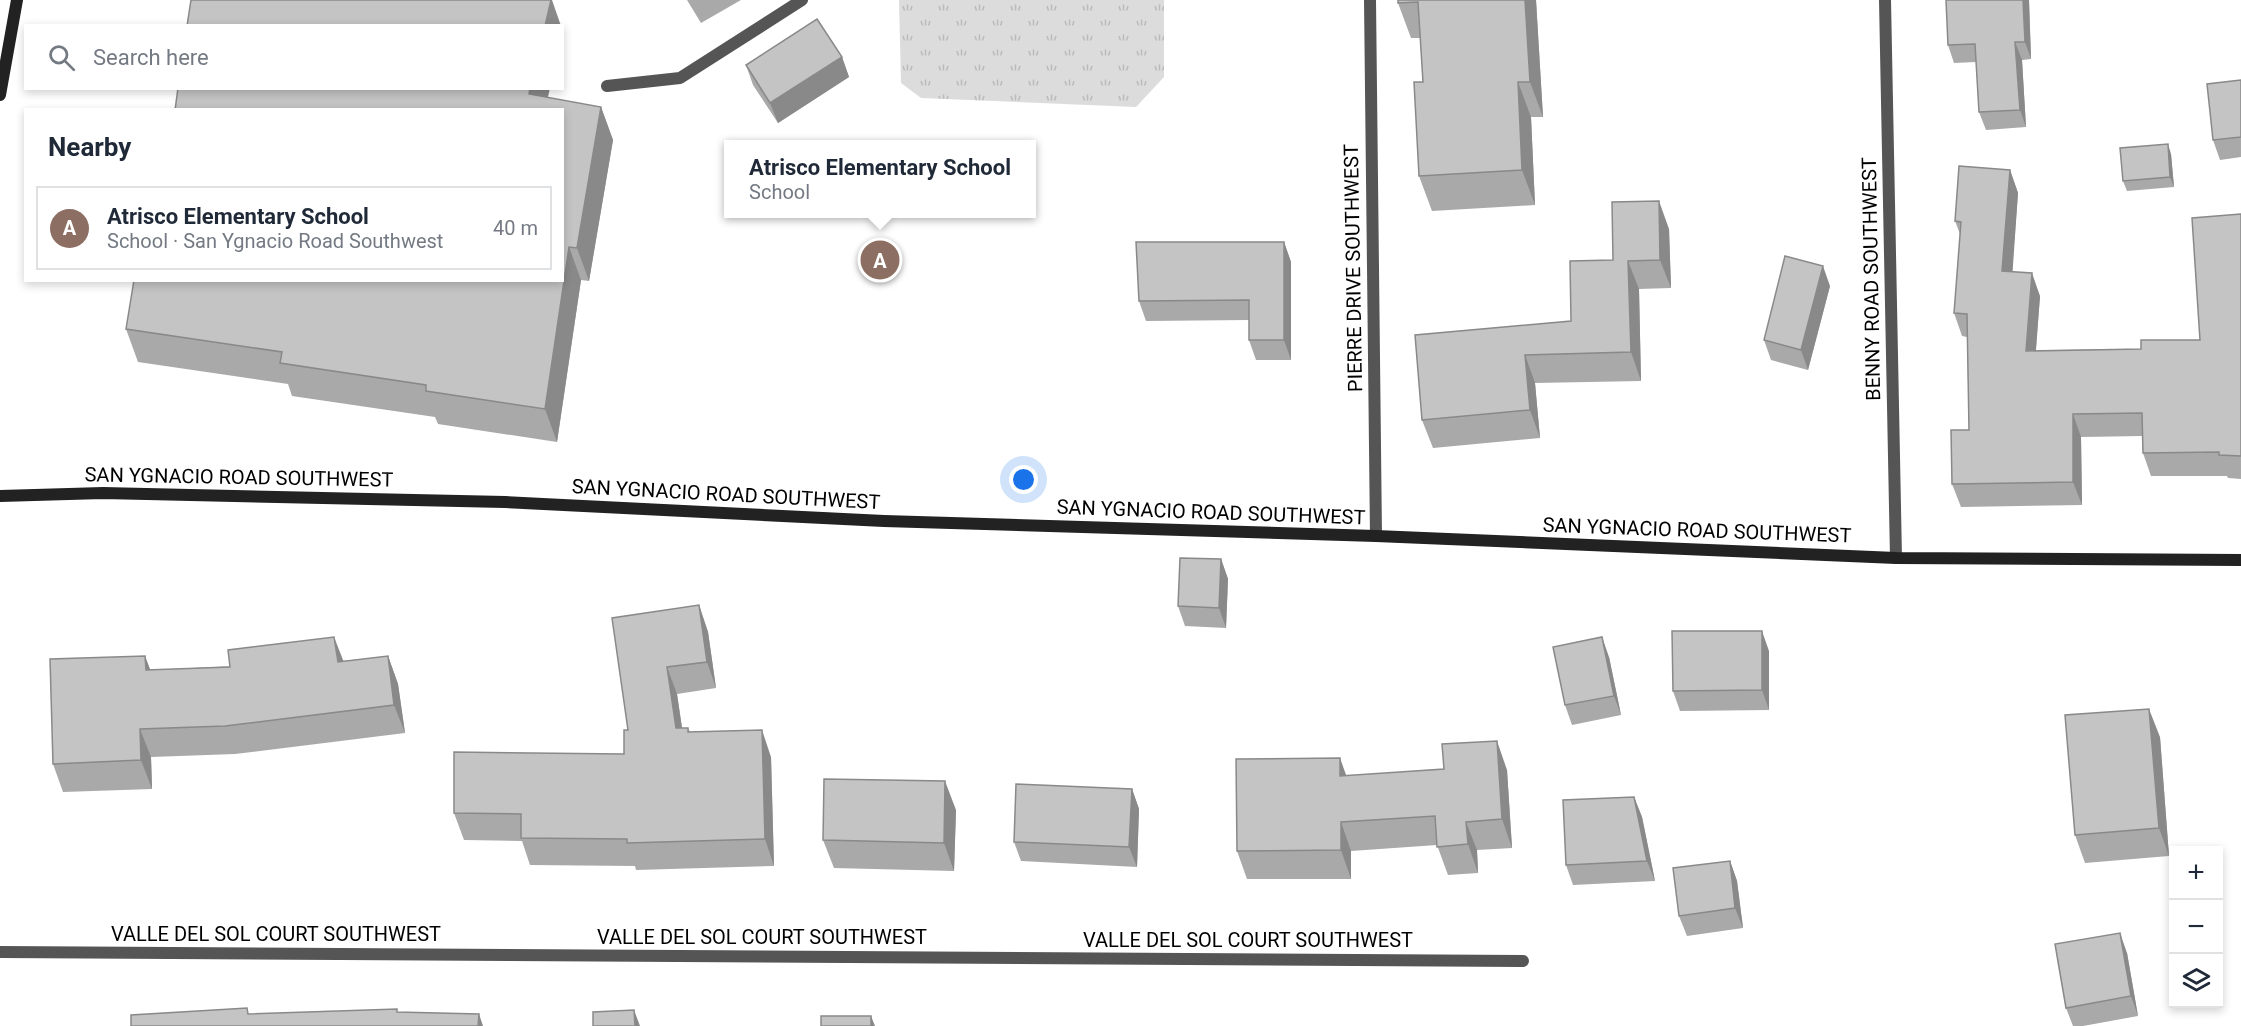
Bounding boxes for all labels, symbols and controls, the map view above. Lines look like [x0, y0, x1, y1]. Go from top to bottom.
search box [24, 24, 564, 90]
icon: search [45, 41, 78, 74]
text: Search here [93, 45, 209, 70]
text: Nearby [48, 132, 131, 162]
popup [724, 140, 1036, 218]
street label: PIERRE DRIVE SOUTHWEST [1339, 144, 1367, 392]
text: Atrisco Elementary School [749, 155, 1011, 180]
street label: BENNY ROAD SOUTHWEST [1857, 157, 1885, 401]
text: School [749, 180, 810, 204]
text: Atrisco Elementary School [107, 204, 369, 229]
text: A [63, 216, 76, 240]
text: 40 m [493, 216, 538, 240]
text: School · San Ygnacio Road Southwest [107, 229, 443, 253]
pin: A [860, 238, 900, 282]
street label: SAN YGNACIO ROAD SOUTHWEST [84, 462, 394, 492]
your location [1009, 465, 1038, 494]
street label: SAN YGNACIO ROAD SOUTHWEST [571, 474, 881, 514]
street label: SAN YGNACIO ROAD SOUTHWEST [1056, 495, 1366, 529]
street label: SAN YGNACIO ROAD SOUTHWEST [1542, 513, 1852, 547]
map controls [2169, 846, 2223, 1008]
button: + [2169, 846, 2223, 900]
button: − [2169, 900, 2223, 954]
street label: VALLE DEL SOL COURT SOUTHWEST [111, 922, 441, 946]
street label: VALLE DEL SOL COURT SOUTHWEST [597, 925, 927, 949]
street label: VALLE DEL SOL COURT SOUTHWEST [1083, 928, 1413, 952]
button: layers [2169, 954, 2223, 1008]

